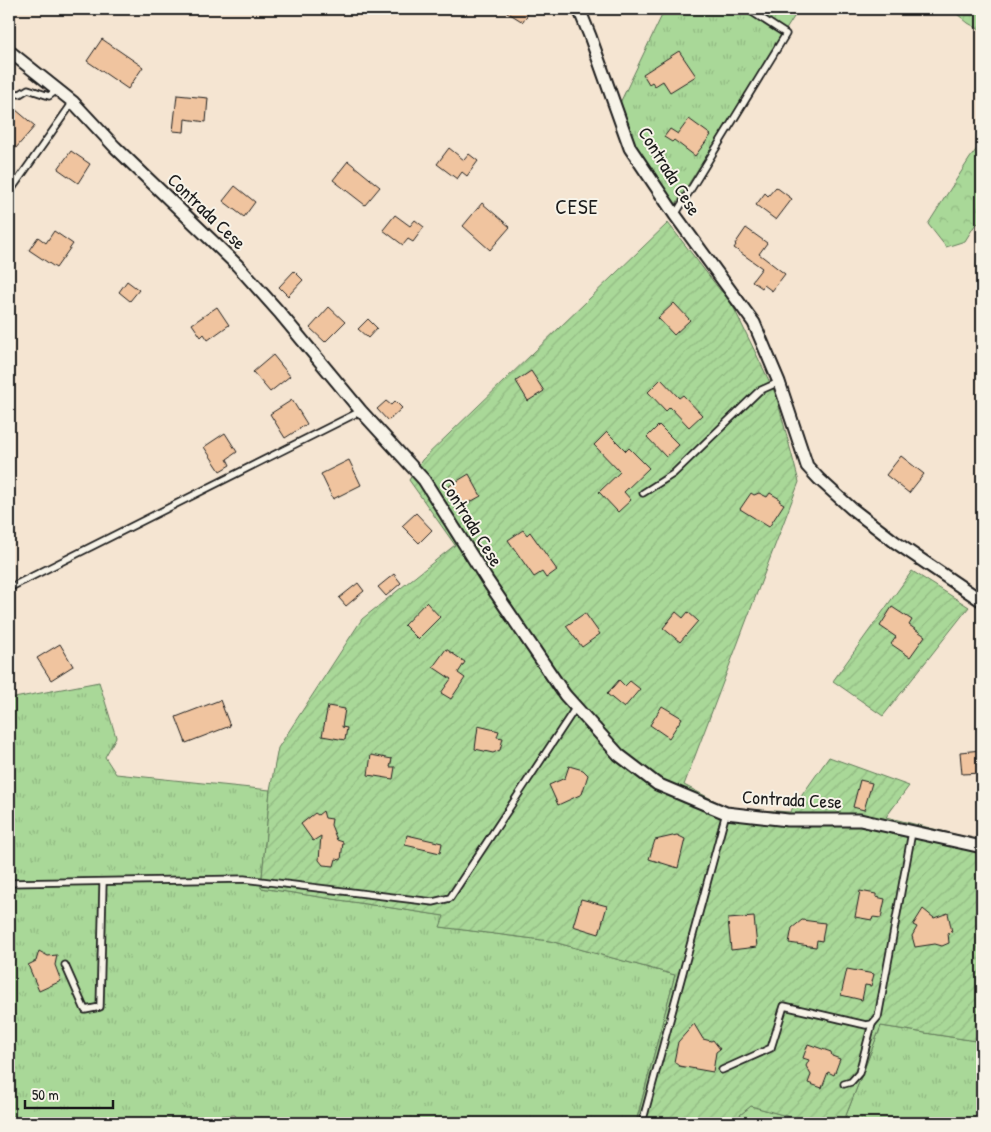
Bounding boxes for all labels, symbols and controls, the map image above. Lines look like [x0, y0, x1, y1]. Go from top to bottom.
street label: Contrada Cese [632, 122, 708, 221]
street label: Contrada Cese [162, 167, 252, 255]
district label: CESE [555, 192, 599, 221]
street label: Contrada Cese [434, 473, 510, 572]
street label: Contrada Cese [741, 783, 843, 815]
scale bar [25, 1077, 112, 1109]
text: 50 m [32, 1084, 59, 1105]

